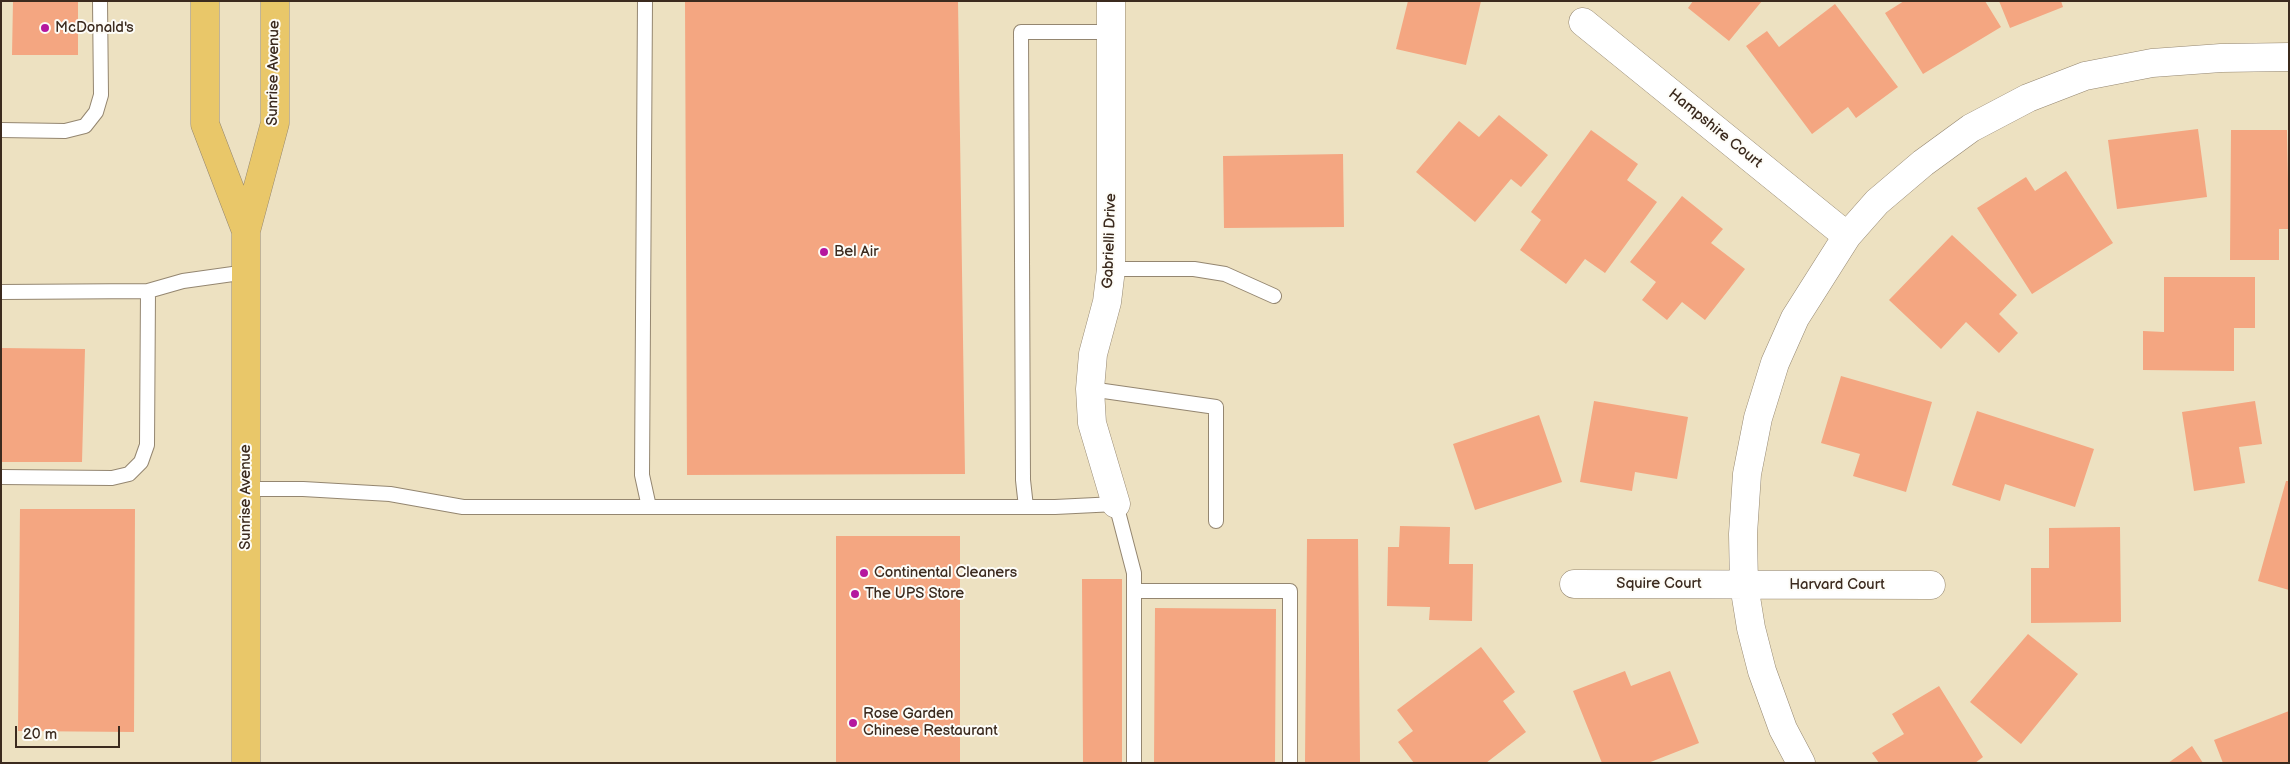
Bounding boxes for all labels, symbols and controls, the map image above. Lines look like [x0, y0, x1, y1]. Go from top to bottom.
place label: McDonald's [55, 19, 134, 37]
street label: Sunrise Avenue [264, 20, 284, 126]
marker: McDonald's [39, 22, 51, 34]
street label: Hampshire Court [1664, 86, 1766, 172]
street label: Gabrielli Drive [1099, 193, 1121, 289]
place label: Bel Air [834, 243, 879, 261]
marker: Bel Air [818, 246, 830, 258]
street label: Sunrise Avenue [237, 444, 255, 550]
place label: Continental Cleaners [874, 564, 1017, 582]
marker: Continental Cleaners [858, 567, 870, 579]
street label: Squire Court [1616, 575, 1702, 593]
street label: Harvard Court [1789, 576, 1885, 594]
place label: The UPS Store [865, 585, 964, 603]
marker: The UPS Store [849, 588, 861, 600]
place label: Rose Garden Chinese Restaurant [863, 705, 998, 740]
scale bar [18, 716, 122, 748]
marker: Rose Garden Chinese Restaurant [847, 717, 859, 729]
text: 20 m [23, 725, 57, 744]

